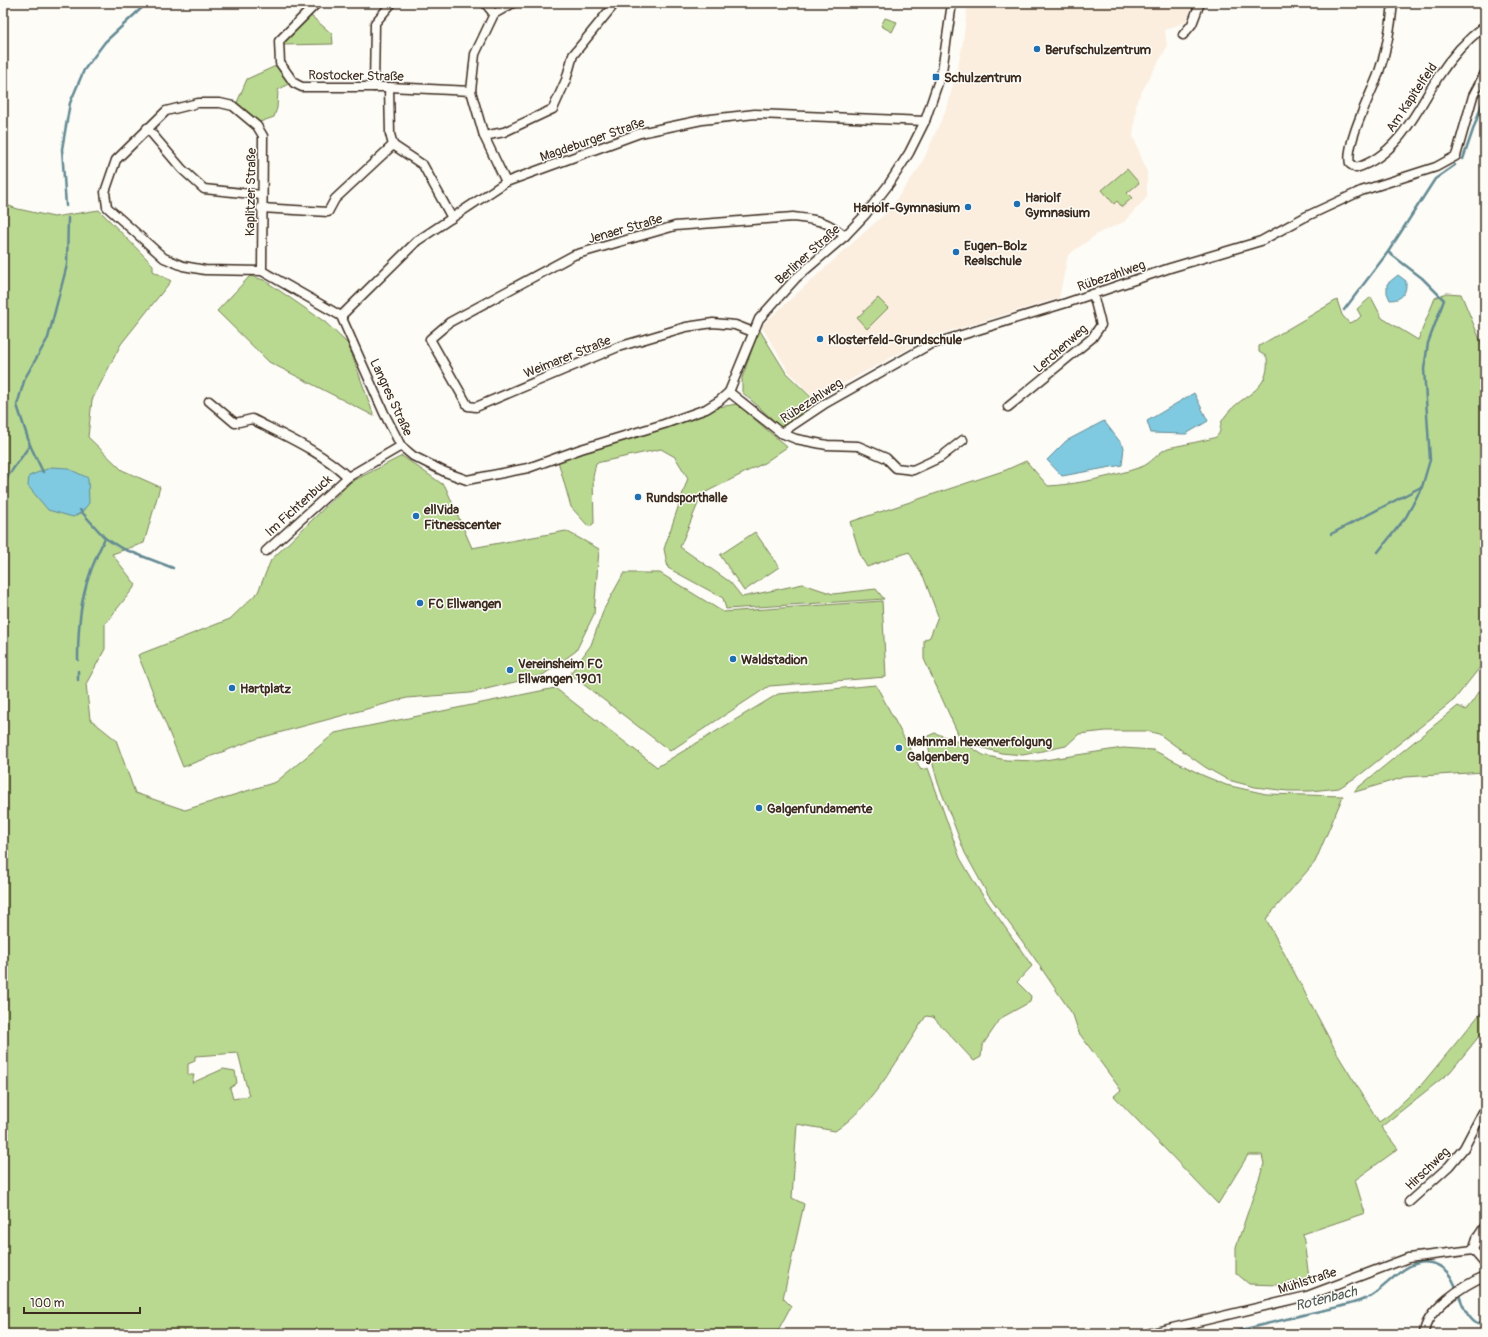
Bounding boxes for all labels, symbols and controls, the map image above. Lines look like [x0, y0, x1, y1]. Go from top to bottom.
place label: Berufschulzentrum [1045, 42, 1152, 58]
marker: Berufschulzentrum [1032, 44, 1042, 54]
street label: Am Kapitelfeld [1383, 60, 1441, 135]
street label: Rostocker Straße [308, 67, 404, 85]
place label: Schulzentrum [944, 70, 1022, 86]
marker: Schulzentrum [931, 72, 941, 82]
street label: Magdeburger Straße [538, 114, 647, 165]
street label: Kaplitzer Straße [242, 147, 260, 236]
place label: Hariolf Gymnasium [1025, 190, 1090, 221]
marker: Hariolf Gymnasium [1012, 199, 1022, 209]
place label: Hariolf-Gymnasium [853, 200, 960, 216]
marker: Hariolf-Gymnasium [963, 202, 973, 212]
street label: Jenaer Straße [586, 211, 665, 247]
street label: Berliner Straße [772, 221, 844, 288]
place label: Eugen-Bolz Realschule [964, 238, 1027, 269]
marker: Eugen-Bolz Realschule [951, 247, 961, 257]
street label: Rübezahlweg [1075, 257, 1148, 295]
street label: Lerchenweg [1030, 321, 1091, 377]
street label: Weimarer Straße [522, 332, 614, 382]
place label: Klosterfeld-Grundschule [828, 332, 963, 348]
marker: Klosterfeld-Grundschule [815, 334, 825, 344]
street label: Langres Straße [366, 356, 416, 439]
street label: Rübezahlweg [777, 375, 846, 427]
street label: Im Fichtenbuck [262, 471, 336, 540]
place label: Rundsporthalle [646, 490, 728, 506]
marker: Rundsporthalle [633, 492, 643, 502]
place label: ellVida Fitnesscenter [423, 502, 501, 533]
marker: ellVida Fitnesscenter [411, 511, 421, 521]
place label: FC Ellwangen [428, 596, 502, 612]
marker: FC Ellwangen [415, 598, 425, 608]
place label: Waldstadion [741, 652, 808, 668]
marker: Waldstadion [728, 654, 738, 664]
place label: Vereinsheim FC Ellwangen 1901 [518, 656, 603, 687]
marker: Vereinsheim FC Ellwangen 1901 [505, 665, 515, 675]
place label: Hartplatz [240, 681, 291, 697]
marker: Hartplatz [227, 683, 237, 693]
place label: Mahnmal Hexenverfolgung Galgenberg [907, 734, 1052, 765]
marker: Mahnmal Hexenverfolgung Galgenberg [894, 743, 904, 753]
place label: Galgenfundamente [767, 801, 873, 817]
marker: Galgenfundamente [754, 803, 764, 813]
street label: Hirschweg [1402, 1143, 1454, 1194]
street label: Mühlstraße [1276, 1264, 1339, 1298]
water label: Rotenbach [1294, 1282, 1360, 1314]
scale bar [24, 1289, 140, 1315]
text: 100 m [30, 1296, 65, 1311]

